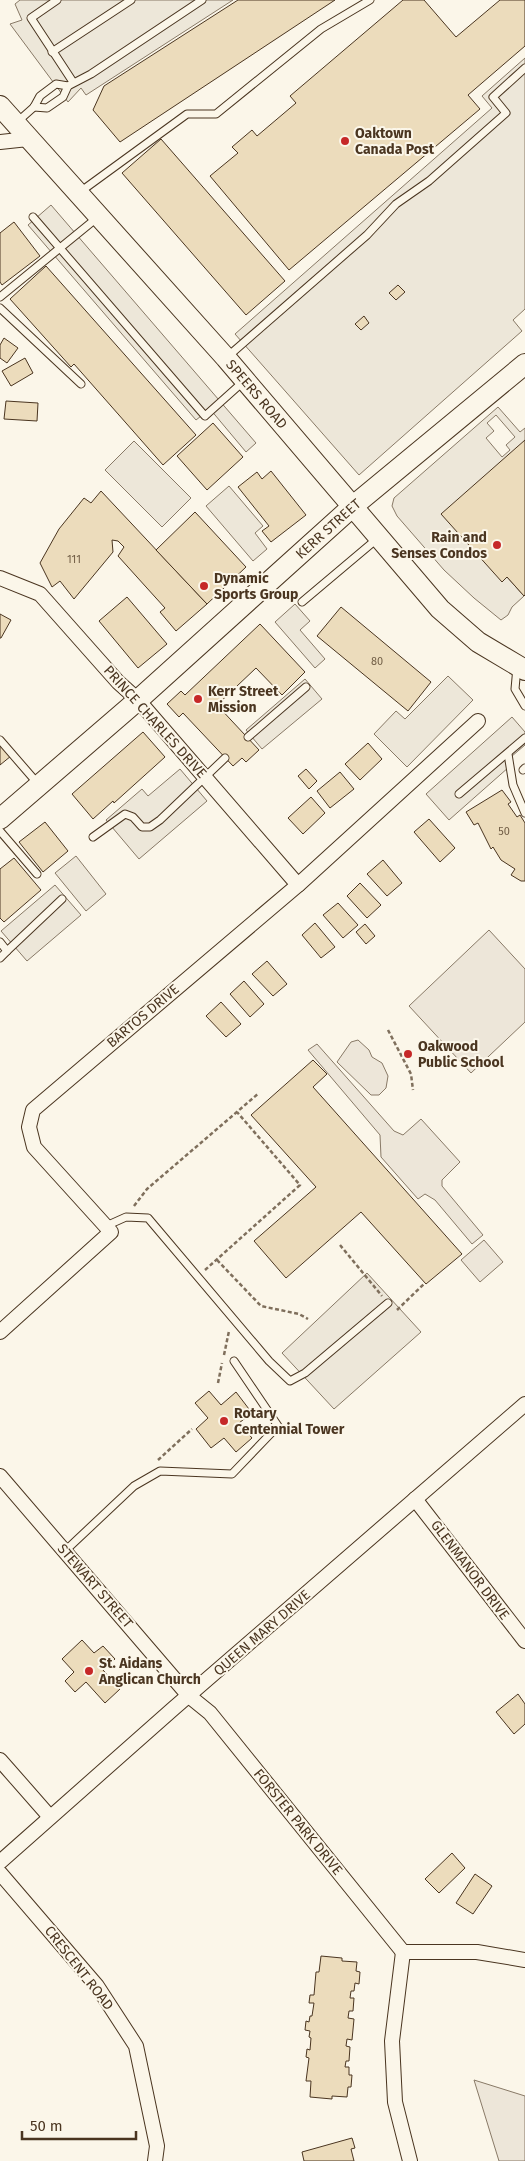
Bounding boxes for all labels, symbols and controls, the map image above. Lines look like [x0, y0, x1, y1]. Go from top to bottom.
place label: Oaktown Canada Post [355, 125, 435, 158]
marker: Oaktown Canada Post [339, 135, 351, 147]
street label: SPEERS ROAD [223, 356, 291, 432]
street label: KERR STREET [292, 495, 365, 562]
place label: Rain and Senses Condos [391, 529, 487, 562]
marker: Rain and Senses Condos [491, 539, 503, 551]
house number: 111 [67, 553, 81, 566]
place label: Dynamic Sports Group [214, 570, 298, 603]
marker: Dynamic Sports Group [198, 580, 210, 592]
house number: 80 [371, 655, 383, 668]
street label: PRINCE CHARLES DRIVE [100, 662, 210, 782]
place label: Kerr Street Mission [208, 683, 279, 716]
marker: Kerr Street Mission [192, 693, 204, 705]
house number: 50 [498, 825, 510, 838]
street label: BARTOS DRIVE [103, 981, 183, 1051]
place label: Oakwood Public School [418, 1038, 505, 1071]
marker: Oakwood Public School [402, 1048, 414, 1060]
place label: Rotary Centennial Tower [234, 1405, 345, 1438]
marker: Rotary Centennial Tower [218, 1415, 230, 1427]
street label: GLENMANOR DRIVE [427, 1517, 513, 1623]
street label: STEWART STREET [54, 1540, 137, 1632]
street label: QUEEN MARY DRIVE [210, 1586, 314, 1680]
place label: St. Aidans Anglican Church [98, 1655, 201, 1688]
marker: St. Aidans Anglican Church [83, 1665, 95, 1677]
street label: FORSTER PARK DRIVE [250, 1766, 346, 1878]
street label: CRESCENT ROAD [41, 1923, 117, 2013]
scale bar [22, 2108, 136, 2140]
text: 50 m [30, 2117, 63, 2135]

